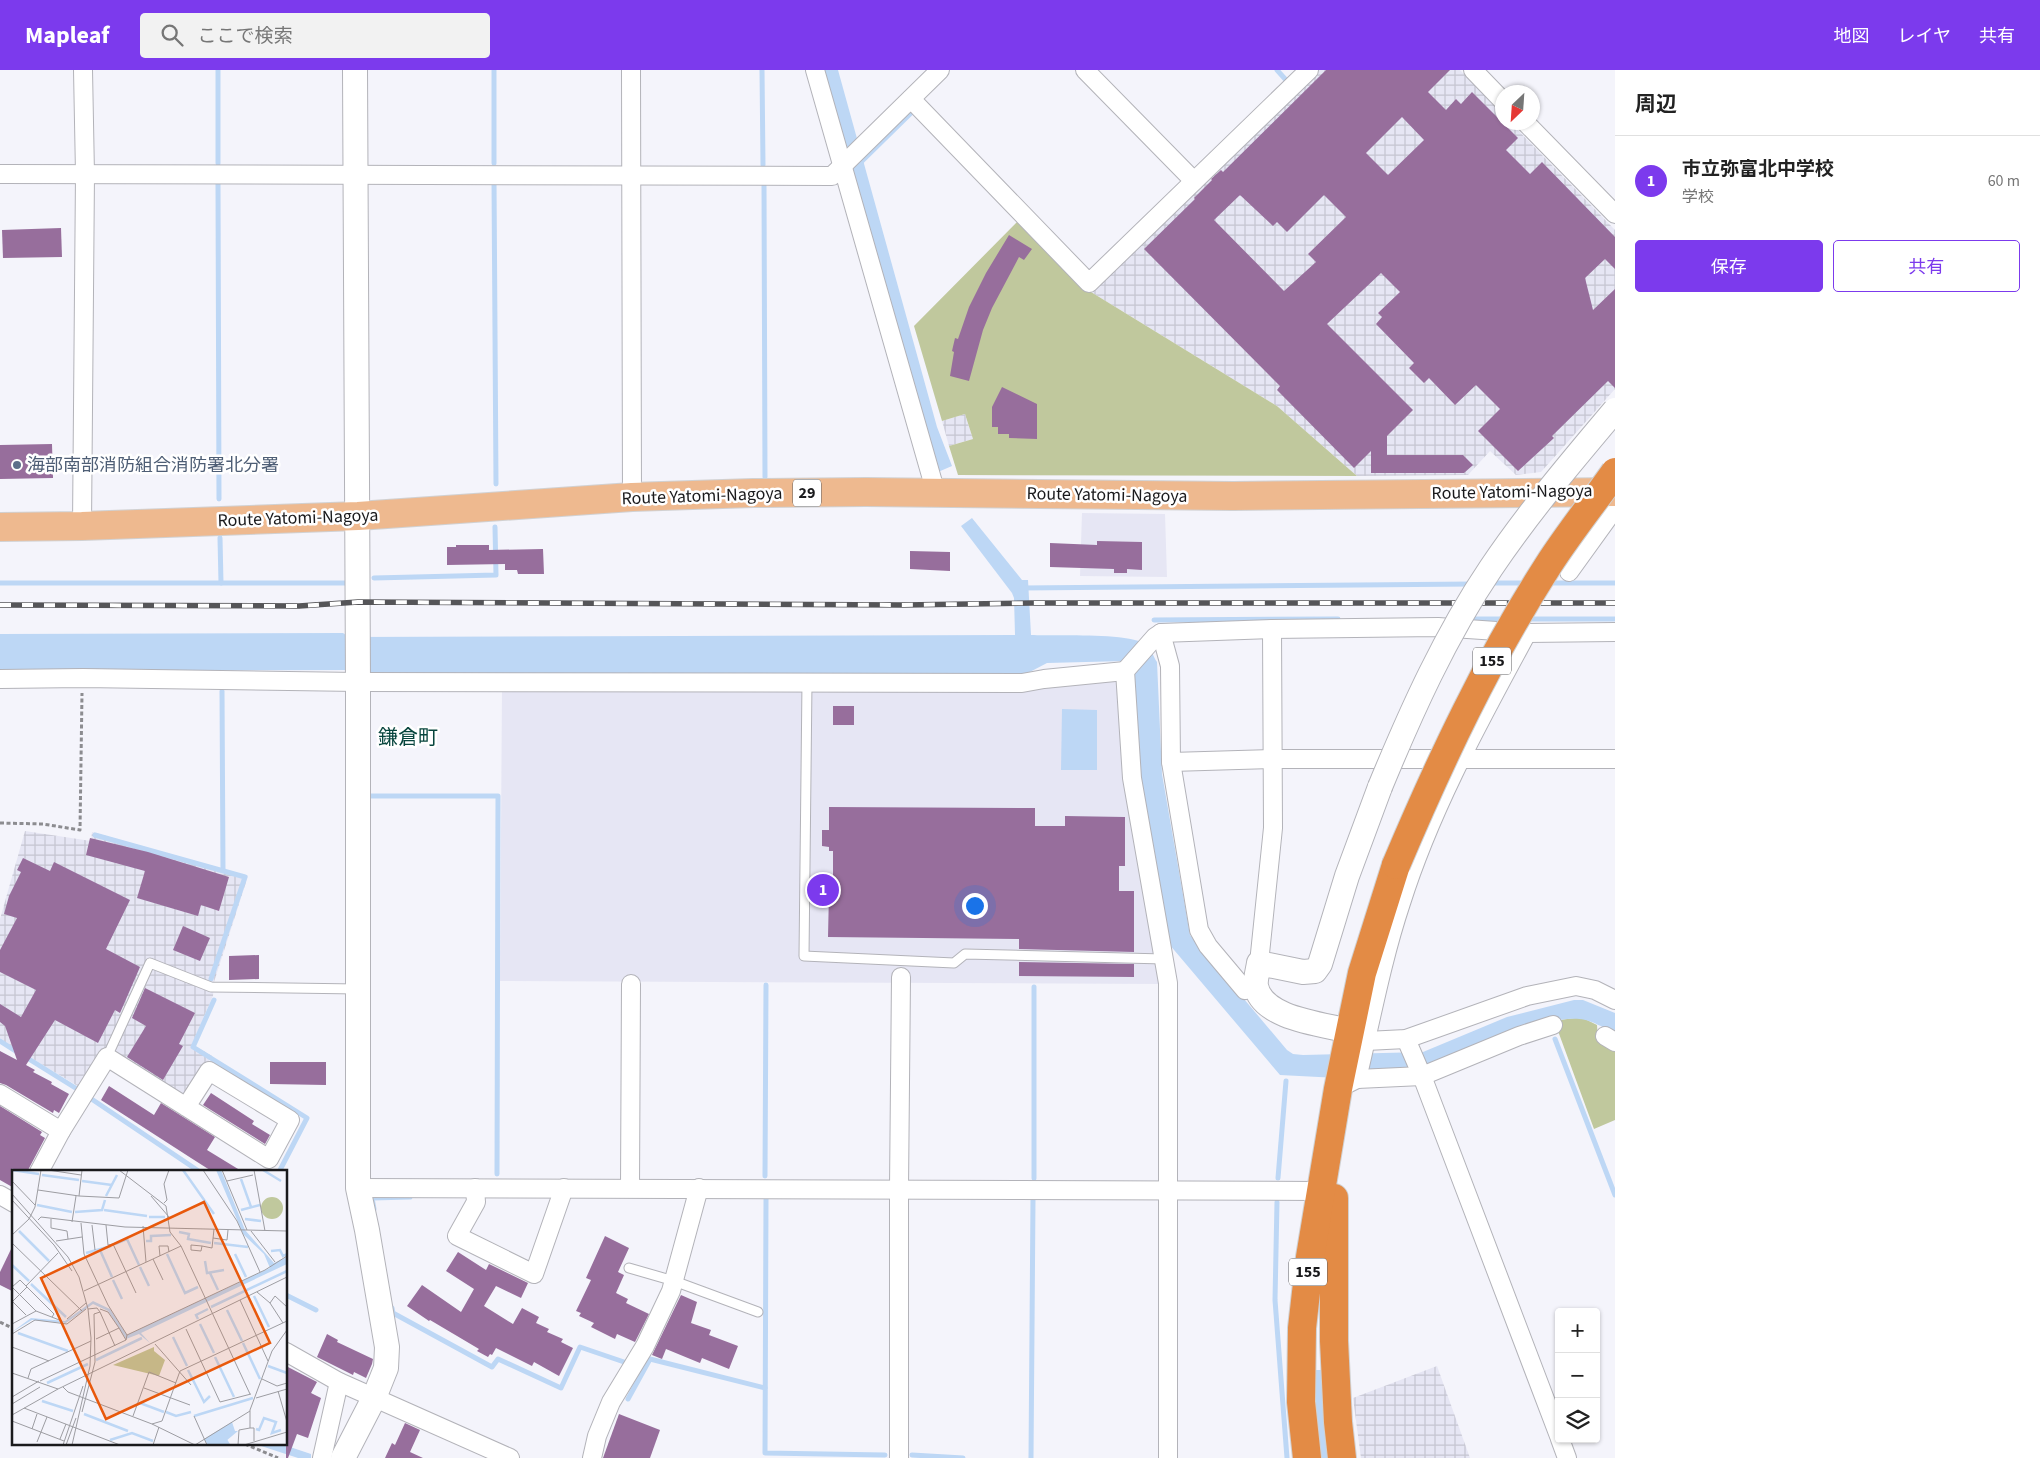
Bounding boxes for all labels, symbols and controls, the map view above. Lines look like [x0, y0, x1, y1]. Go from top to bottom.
search box [140, 13, 490, 58]
text: Mapleaf [25, 18, 110, 53]
icon: search [158, 21, 186, 49]
text: ここで検索 [198, 23, 293, 50]
text: 地図 [1834, 24, 1870, 49]
text: レイヤ [1898, 24, 1951, 49]
text: 共有 [1979, 24, 2015, 49]
north arrow [1495, 85, 1540, 130]
text: 周辺 [1635, 89, 1677, 119]
text: 市立弥富北中学校 [1682, 156, 1834, 183]
text: 1 [1647, 170, 1655, 192]
text: 60 m [1988, 170, 2020, 192]
text: 学校 [1682, 186, 1714, 208]
button: 保存 [1635, 240, 1823, 292]
button: 共有 [1833, 240, 2020, 292]
place label: 海部南部消防組合消防署北分署 [27, 453, 279, 478]
marker: 海部南部消防組合消防署北分署 [11, 459, 23, 471]
street label: Route Yatomi-Nagoya [1431, 478, 1593, 506]
road number: 29 [793, 479, 821, 506]
street label: Route Yatomi-Nagoya [621, 481, 783, 511]
street label: Route Yatomi-Nagoya [1026, 481, 1188, 509]
street label: Route Yatomi-Nagoya [217, 503, 379, 533]
road number: 155 [1473, 648, 1511, 674]
district label: 鎌倉町 [378, 724, 438, 752]
pin: 1 [807, 871, 839, 909]
your location [962, 893, 988, 919]
inset map [12, 1170, 288, 1446]
road number: 155 [1289, 1258, 1327, 1286]
map controls [1555, 1308, 1600, 1443]
button: + [1555, 1308, 1600, 1353]
button: − [1555, 1353, 1600, 1398]
button: layers [1555, 1398, 1600, 1443]

